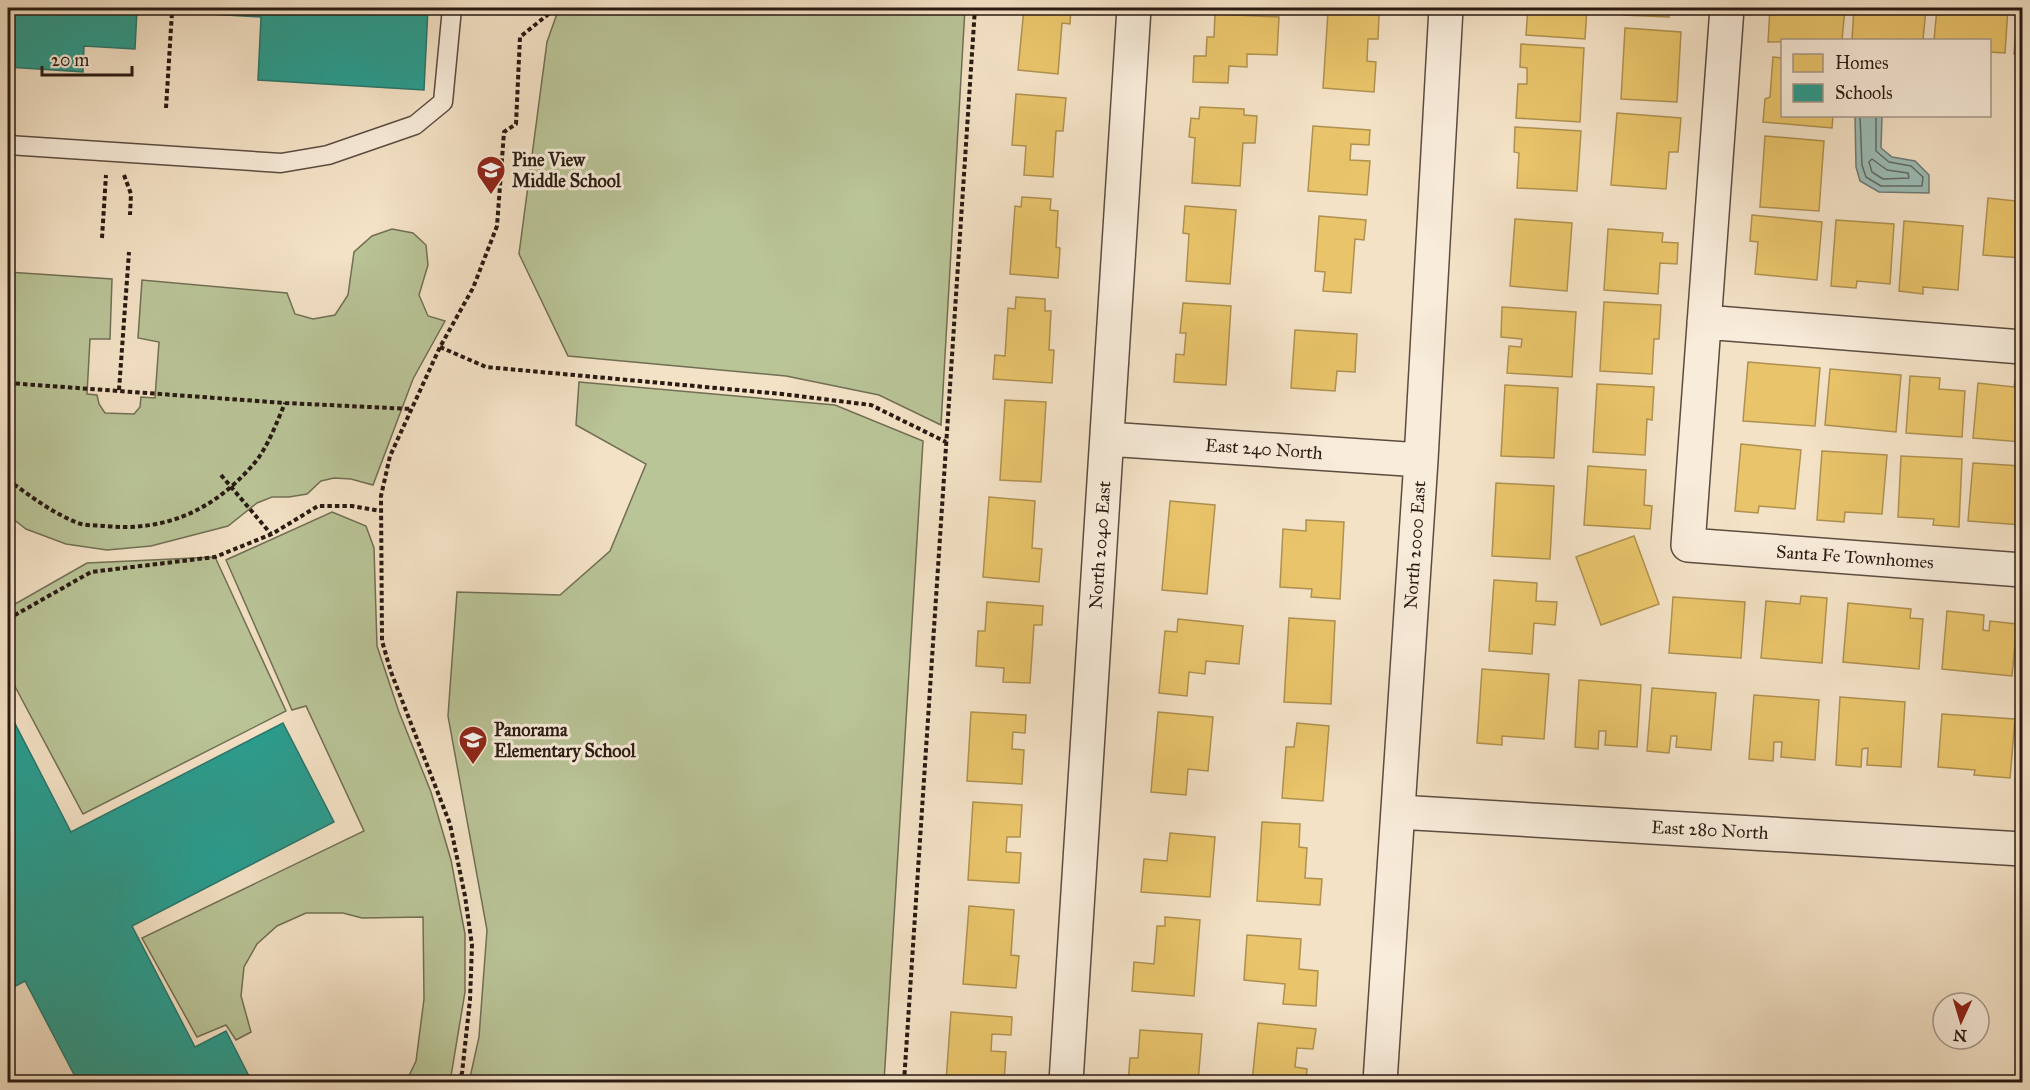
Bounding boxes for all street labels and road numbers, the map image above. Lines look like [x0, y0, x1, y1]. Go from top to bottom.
street label: East 240 North [1204, 434, 1324, 464]
street label: North 2000 East [1400, 479, 1431, 610]
street label: North 2040 East [1085, 480, 1115, 610]
street label: Santa Fe Townhomes [1775, 541, 1935, 573]
street label: East 280 North [1651, 816, 1769, 844]

